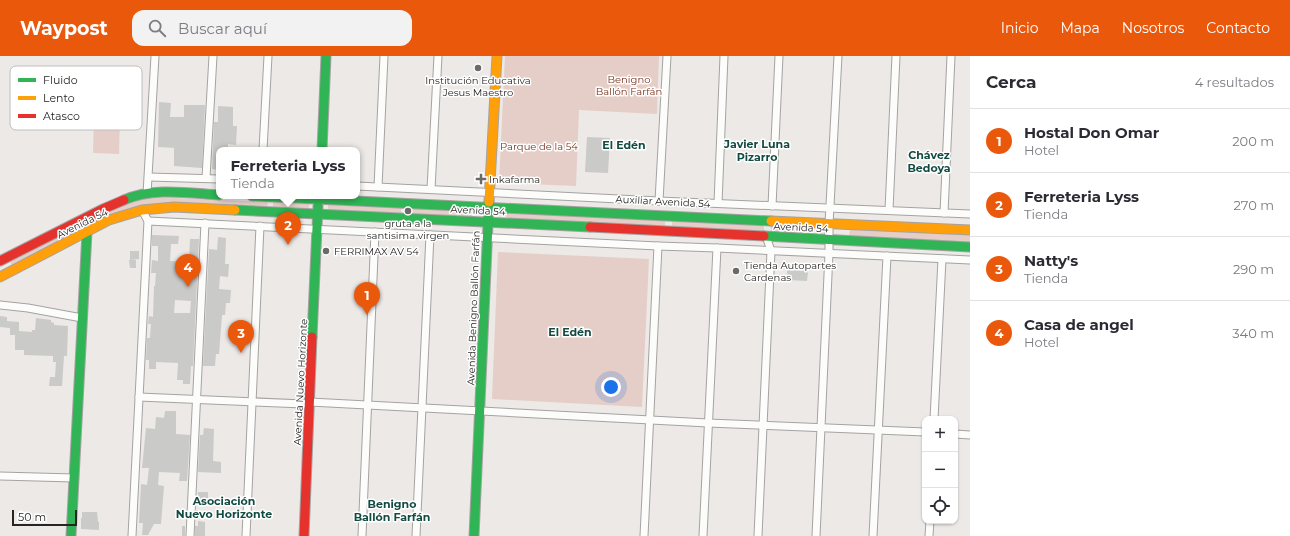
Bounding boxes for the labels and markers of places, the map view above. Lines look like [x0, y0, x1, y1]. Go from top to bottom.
marker: Institución Educativa Jesus Maestro [473, 63, 483, 73]
place label: Institución Educativa Jesus Maestro [425, 74, 531, 99]
place label: Inkafarma [489, 173, 540, 186]
marker: Inkafarma [476, 174, 486, 184]
marker: gruta a la santisima virgen [403, 206, 413, 216]
pin: 2 [275, 212, 301, 245]
place label: gruta a la santisima virgen [367, 217, 449, 242]
place label: FERRIMAX AV 54 [334, 245, 419, 258]
marker: FERRIMAX AV 54 [321, 246, 331, 256]
pin: 4 [175, 254, 201, 287]
place label: Tienda Autopartes Cardenas [744, 259, 836, 284]
marker: Tienda Autopartes Cardenas [731, 266, 741, 276]
pin: 1 [354, 282, 380, 315]
pin: 3 [228, 320, 254, 353]

